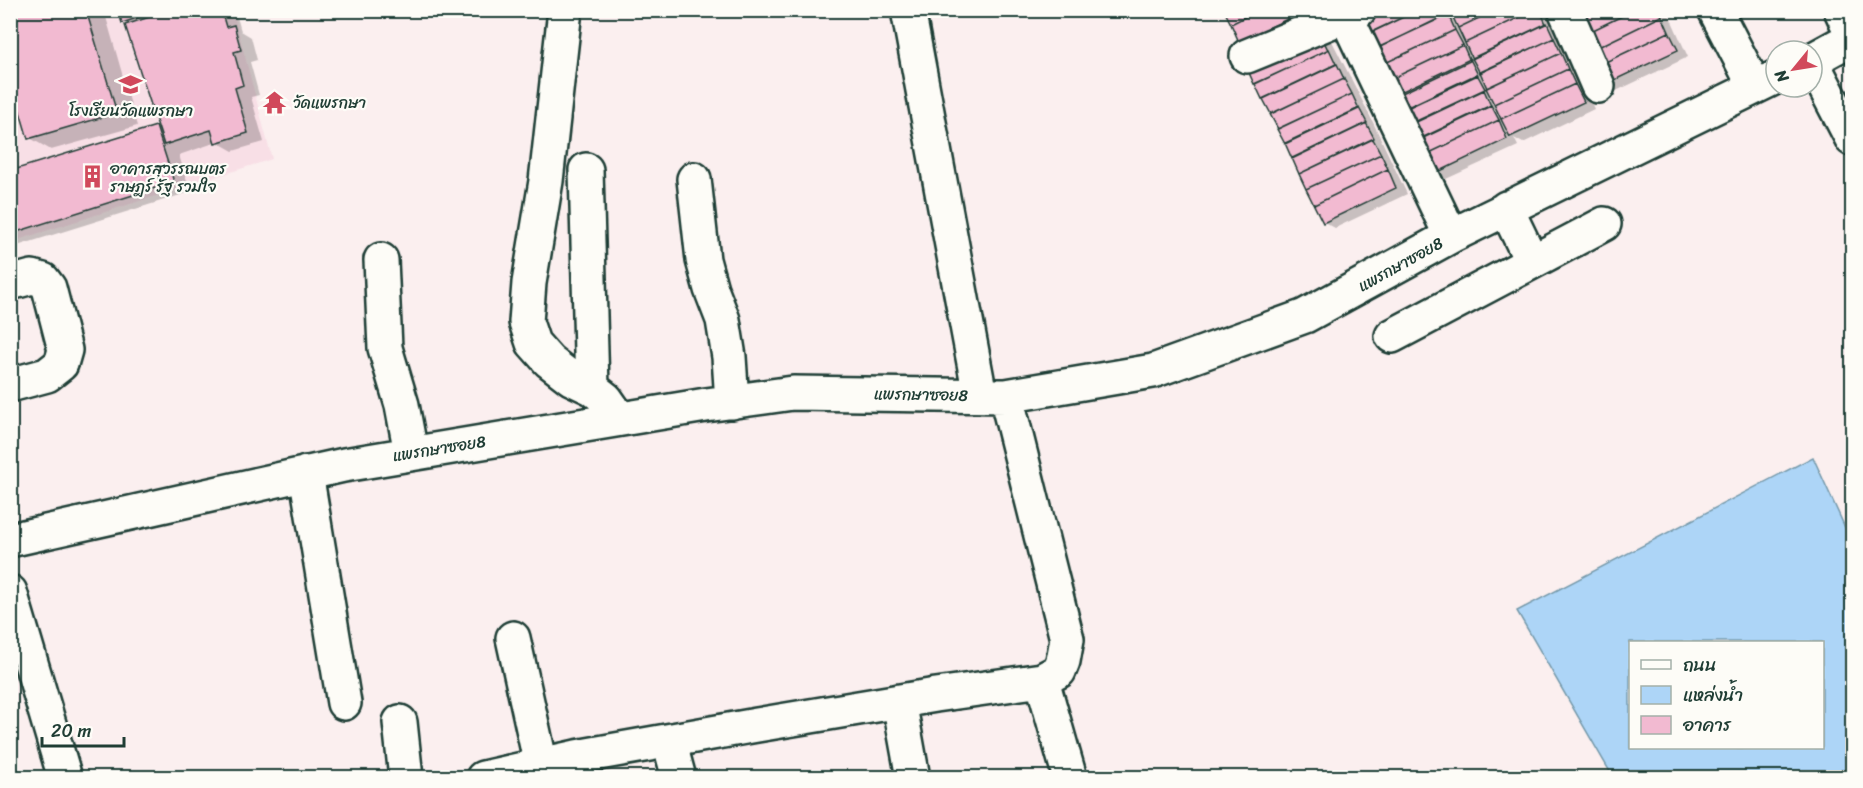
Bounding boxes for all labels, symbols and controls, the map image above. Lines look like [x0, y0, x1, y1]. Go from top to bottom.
north arrow [1764, 39, 1824, 99]
text: N [1766, 63, 1797, 89]
school or university icon: โรงเรียนวัดแพรกษา [118, 72, 144, 98]
place label: วัดแพรกษา [293, 88, 366, 117]
temple icon: วัดแพรกษา [262, 89, 288, 115]
place label: โรงเรียนวัดแพรกษา [69, 96, 193, 125]
place label: อาคารสุวรรณบุตร ราษฎร์ รัฐ รวมใจ [109, 154, 227, 201]
building icon: อาคารสุวรรณบุตร ราษฎร์ รัฐ รวมใจ [79, 164, 105, 190]
street label: แพรกษาซอย8 [1352, 229, 1449, 300]
street label: แพรกษาซอย8 [874, 379, 969, 410]
street label: แพรกษาซอย8 [390, 427, 488, 470]
legend [1629, 641, 1824, 749]
text: ถนน [1683, 649, 1716, 681]
text: แหล่งน้ำ [1683, 679, 1743, 711]
text: อาคาร [1682, 709, 1732, 741]
scale bar [42, 710, 124, 748]
text: 20 m [51, 715, 91, 747]

